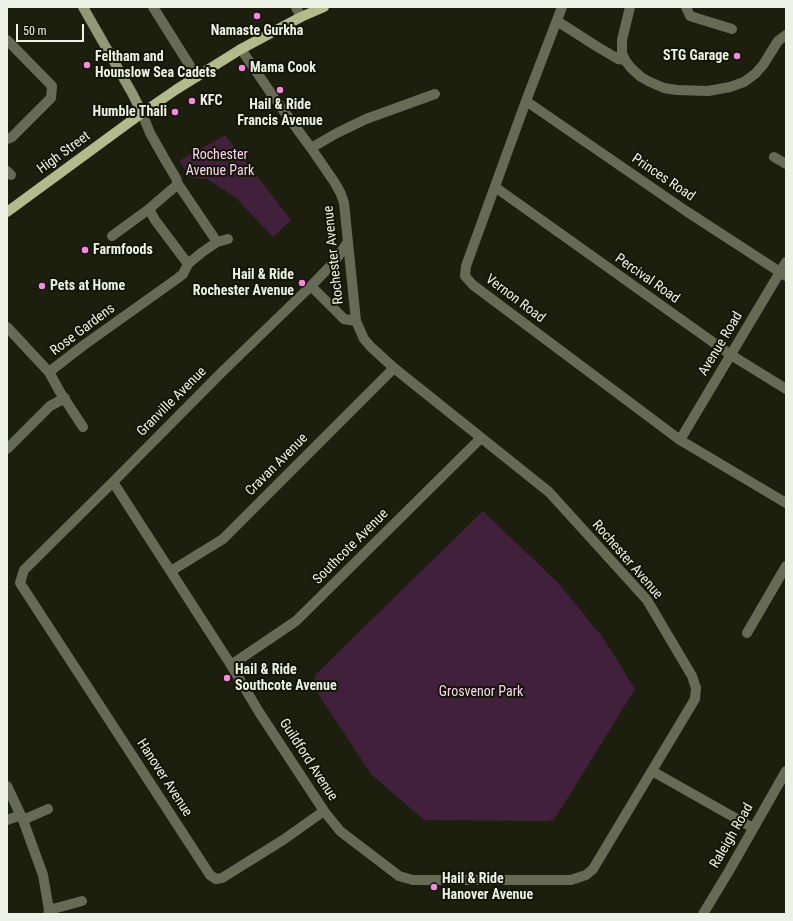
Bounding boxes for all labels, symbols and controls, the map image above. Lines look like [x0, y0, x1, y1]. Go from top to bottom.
marker: Namaste Gurkha [252, 11, 262, 21]
scale bar [18, 16, 86, 42]
place label: Namaste Gurkha [211, 23, 303, 39]
text: 50 m [23, 24, 47, 38]
place label: STG Garage [663, 48, 729, 64]
place label: Feltham and Hounslow Sea Cadets [95, 49, 216, 82]
marker: STG Garage [732, 51, 742, 61]
marker: Feltham and Hounslow Sea Cadets [82, 60, 92, 70]
place label: Mama Cook [250, 60, 316, 76]
marker: Mama Cook [237, 63, 247, 73]
marker: Hail & Ride Francis Avenue [275, 85, 285, 95]
place label: KFC [200, 93, 222, 109]
marker: KFC [187, 96, 197, 106]
place label: Hail & Ride Francis Avenue [237, 97, 323, 130]
place label: Humble Thali [93, 104, 167, 120]
marker: Humble Thali [170, 107, 180, 117]
street label: High Street [34, 128, 94, 178]
park label: Rochester Avenue Park [186, 147, 254, 180]
street label: Princes Road [628, 151, 698, 205]
street label: Rochester Avenue [320, 205, 348, 305]
place label: Farmfoods [93, 242, 153, 258]
marker: Farmfoods [80, 245, 90, 255]
street label: Percival Road [611, 251, 683, 307]
place label: Hail & Ride Rochester Avenue [193, 267, 294, 300]
street label: Vernon Road [482, 271, 548, 327]
place label: Pets at Home [50, 278, 125, 294]
marker: Hail & Ride Rochester Avenue [297, 278, 307, 288]
marker: Pets at Home [37, 281, 47, 291]
street label: Rose Gardens [47, 300, 119, 360]
street label: Avenue Road [695, 309, 747, 379]
street label: Granville Avenue [134, 364, 210, 440]
street label: Cravan Avenue [242, 430, 312, 500]
street label: Southcote Avenue [310, 506, 392, 588]
street label: Rochester Avenue [588, 517, 666, 603]
place label: Hail & Ride Southcote Avenue [235, 662, 337, 694]
marker: Hail & Ride Southcote Avenue [222, 673, 232, 683]
park label: Grosvenor Park [439, 684, 523, 700]
street label: Guildford Avenue [275, 716, 341, 804]
street label: Hanover Avenue [133, 736, 195, 820]
street label: Raleigh Road [707, 801, 757, 871]
place label: Hail & Ride Hanover Avenue [442, 871, 533, 904]
marker: Hail & Ride Hanover Avenue [429, 882, 439, 892]

